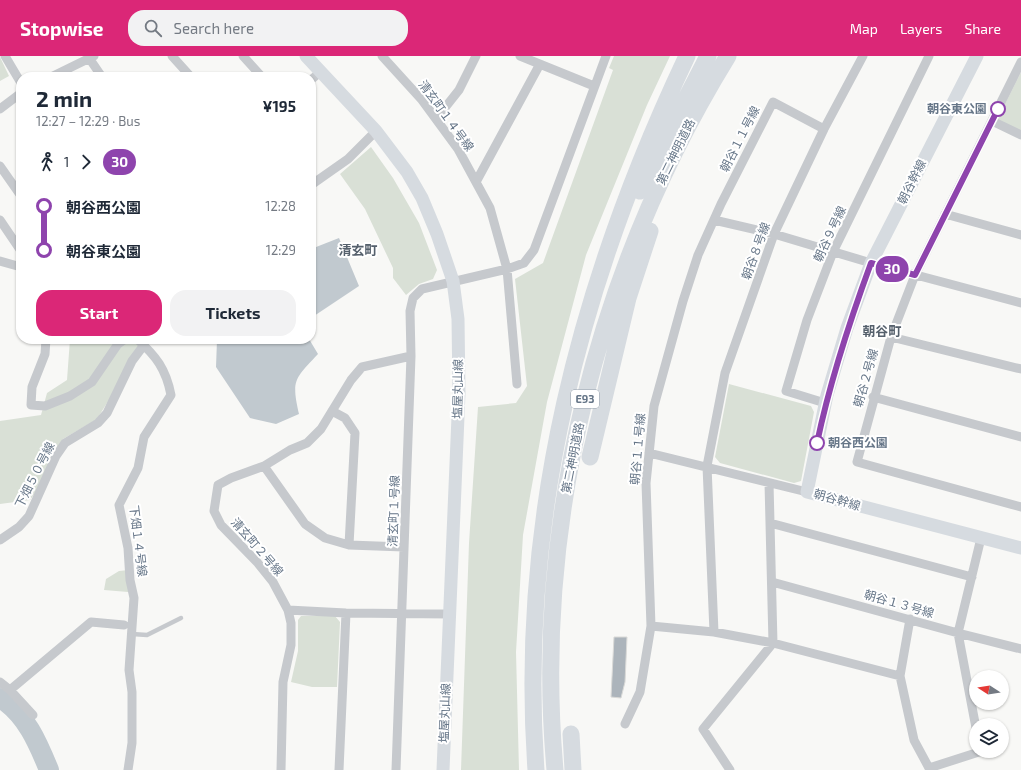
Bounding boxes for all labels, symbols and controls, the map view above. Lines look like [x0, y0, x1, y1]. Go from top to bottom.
search box [128, 10, 408, 46]
text: Stopwise [20, 17, 104, 40]
icon: search [142, 17, 164, 39]
text: Search here [174, 19, 254, 37]
text: Map [850, 20, 878, 37]
text: Layers [900, 20, 942, 37]
text: Share [964, 20, 1001, 37]
street label: 清玄町１４号線 [416, 77, 477, 154]
text: 2 min [36, 85, 92, 111]
text: ¥195 [262, 97, 296, 115]
place label: 朝谷東公園 [927, 101, 987, 115]
marker: 朝谷東公園 [990, 101, 1006, 117]
street label: 朝谷１１号線 [717, 103, 762, 174]
text: 12:27 – 12:29 · Bus [36, 113, 140, 129]
street label: 第二神明道路 [653, 116, 697, 187]
icon: walk [36, 151, 58, 173]
icon: forward [75, 151, 97, 173]
text: 30 [111, 153, 128, 170]
text: 1 [64, 154, 69, 170]
street label: 朝谷幹線 [894, 157, 928, 206]
text: 朝谷西公園 [66, 198, 141, 216]
text: 12:28 [265, 198, 296, 214]
street label: 朝谷９号線 [810, 203, 848, 264]
street label: 朝谷８号線 [738, 220, 772, 281]
text: 朝谷東公園 [66, 242, 141, 260]
text: 12:29 [266, 242, 296, 258]
district label: 清玄町 [338, 242, 378, 258]
line badge: 30 [874, 256, 910, 282]
text: 30 [884, 260, 900, 277]
button: Start [36, 290, 162, 336]
button: Tickets [170, 290, 296, 336]
district label: 朝谷町 [862, 323, 902, 339]
street label: 朝谷２号線 [850, 347, 880, 408]
street label: 塩屋丸山線 [449, 359, 465, 419]
road number: E93 [571, 390, 599, 408]
street label: 朝谷１１号線 [627, 412, 647, 485]
street label: 第二神明道路 [558, 421, 586, 494]
marker: 朝谷西公園 [809, 435, 825, 451]
place label: 朝谷西公園 [828, 435, 888, 449]
street label: 下畑５０号線 [12, 439, 57, 510]
street label: 清玄町１号線 [385, 475, 401, 547]
street label: 朝谷幹線 [812, 486, 862, 512]
street label: 下畑１４号線 [128, 504, 150, 577]
street label: 清玄町２号線 [229, 515, 287, 578]
street label: 朝谷１３号線 [863, 586, 936, 620]
north arrow [969, 670, 1009, 710]
map controls [969, 670, 1009, 758]
street label: 塩屋丸山線 [436, 683, 452, 743]
button: layers [969, 718, 1009, 758]

